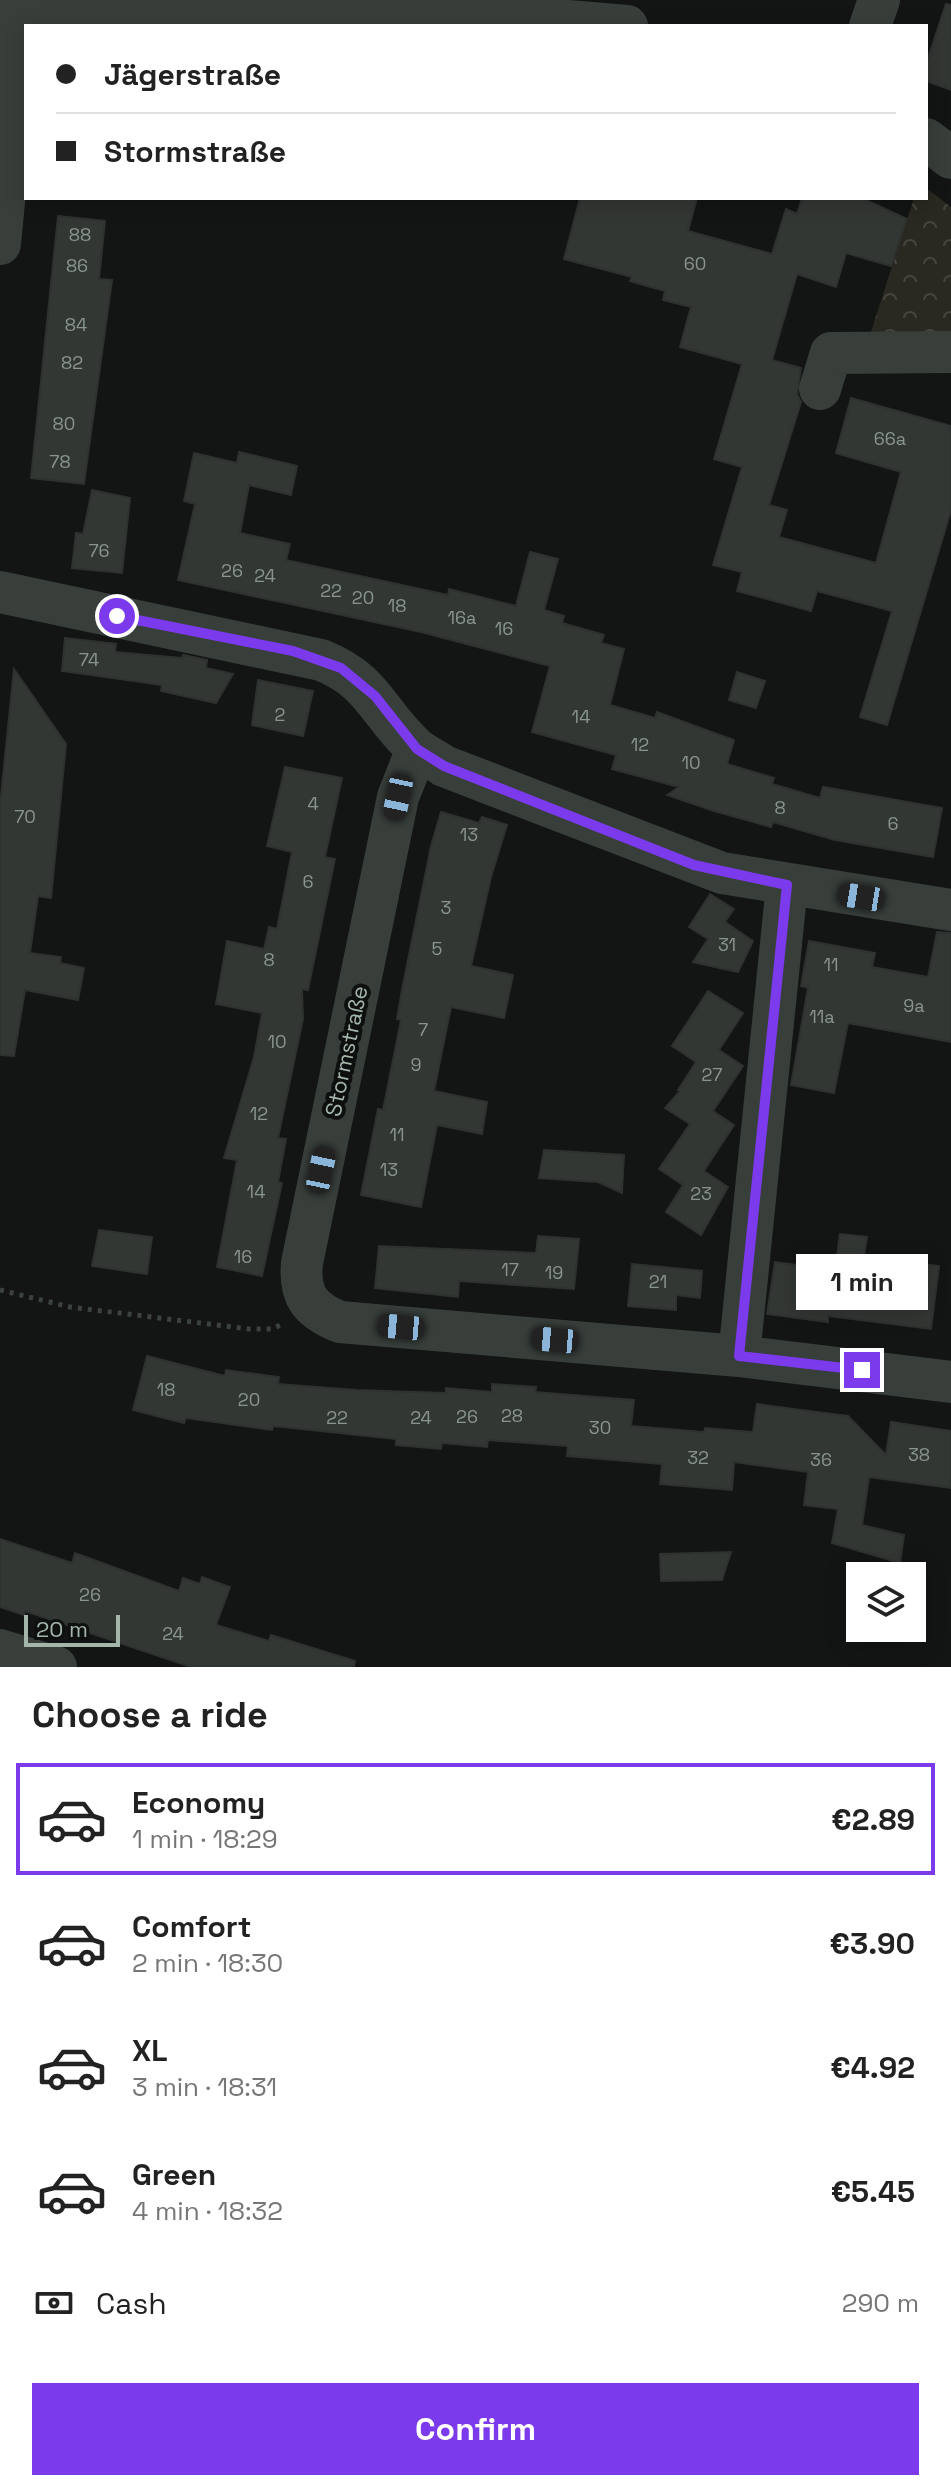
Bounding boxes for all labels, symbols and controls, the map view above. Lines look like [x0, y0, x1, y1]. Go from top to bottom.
text: Jägerstraße [104, 55, 281, 94]
text: Stormstraße [104, 132, 286, 171]
house number: 88 [69, 223, 91, 246]
house number: 60 [684, 252, 706, 275]
house number: 86 [66, 254, 88, 277]
house number: 84 [65, 313, 87, 336]
house number: 82 [61, 351, 83, 374]
house number: 80 [53, 412, 75, 435]
house number: 66a [874, 427, 906, 450]
house number: 78 [49, 450, 71, 473]
house number: 76 [88, 539, 110, 562]
house number: 26 [221, 559, 243, 582]
house number: 24 [254, 564, 276, 587]
house number: 22 [320, 579, 342, 602]
house number: 20 [352, 586, 374, 609]
house number: 18 [388, 594, 406, 617]
route start [99, 598, 135, 634]
house number: 16a [448, 606, 476, 629]
house number: 16 [495, 617, 513, 640]
house number: 74 [79, 648, 99, 671]
house number: 2 [275, 703, 285, 726]
house number: 14 [572, 705, 590, 728]
house number: 12 [631, 733, 649, 756]
house number: 10 [681, 751, 701, 774]
car [381, 771, 415, 823]
house number: 4 [307, 792, 319, 815]
house number: 8 [774, 796, 786, 819]
house number: 70 [14, 805, 36, 828]
house number: 6 [887, 812, 899, 835]
house number: 13 [460, 823, 478, 846]
house number: 6 [302, 870, 314, 893]
car [835, 881, 887, 913]
house number: 3 [441, 896, 451, 919]
house number: 31 [718, 933, 736, 956]
house number: 5 [432, 937, 442, 960]
house number: 8 [263, 948, 275, 971]
house number: 11 [823, 953, 839, 976]
street label: Stormstraße [318, 983, 374, 1119]
house number: 9a [903, 994, 925, 1017]
house number: 11a [809, 1005, 835, 1028]
house number: 7 [418, 1018, 428, 1041]
house number: 10 [267, 1030, 287, 1053]
house number: 9 [410, 1053, 422, 1076]
house number: 27 [702, 1063, 722, 1086]
house number: 12 [250, 1102, 268, 1125]
house number: 11 [389, 1123, 405, 1146]
car [304, 1144, 338, 1196]
house number: 13 [380, 1158, 398, 1181]
house number: 14 [247, 1180, 265, 1203]
house number: 23 [690, 1182, 712, 1205]
house number: 16 [234, 1245, 252, 1268]
callout: 1 min [796, 1254, 928, 1310]
house number: 17 [501, 1258, 519, 1281]
house number: 19 [545, 1261, 563, 1284]
text: 1 min [830, 1265, 894, 1299]
house number: 21 [649, 1270, 667, 1293]
car [376, 1313, 426, 1341]
car [530, 1326, 580, 1354]
route end [844, 1352, 880, 1388]
house number: 18 [157, 1378, 175, 1401]
house number: 20 [238, 1388, 260, 1411]
house number: 28 [501, 1404, 523, 1427]
house number: 26 [456, 1405, 478, 1428]
house number: 22 [326, 1406, 348, 1429]
house number: 24 [410, 1406, 432, 1429]
house number: 30 [589, 1416, 611, 1439]
house number: 38 [908, 1443, 930, 1466]
house number: 32 [687, 1446, 709, 1469]
house number: 36 [810, 1448, 832, 1471]
map controls [846, 1562, 926, 1642]
button: layers [846, 1562, 926, 1642]
house number: 26 [79, 1583, 101, 1606]
scale bar [24, 1611, 120, 1647]
text: 20 m [36, 1615, 88, 1643]
house number: 24 [162, 1622, 184, 1645]
text: Choose a ride [32, 1692, 268, 1738]
icon: car [36, 1783, 108, 1855]
text: Economy [132, 1783, 265, 1822]
text: €2.89 [831, 1800, 915, 1839]
text: 1 min · 18:29 [132, 1822, 278, 1856]
icon: car [36, 1907, 108, 1979]
text: Comfort [132, 1907, 251, 1946]
text: €3.90 [830, 1924, 915, 1963]
text: 2 min · 18:30 [132, 1946, 283, 1980]
icon: car [36, 2031, 108, 2103]
text: XL [132, 2031, 168, 2070]
text: €4.92 [830, 2048, 915, 2087]
text: 3 min · 18:31 [132, 2070, 277, 2104]
icon: car [36, 2155, 108, 2227]
text: Green [132, 2155, 216, 2194]
text: €5.45 [831, 2172, 915, 2211]
text: 4 min · 18:32 [132, 2194, 283, 2228]
icon: cash [32, 2281, 76, 2325]
text: Cash [96, 2284, 167, 2323]
text: 290 m [842, 2286, 919, 2320]
button: Confirm [32, 2383, 919, 2475]

